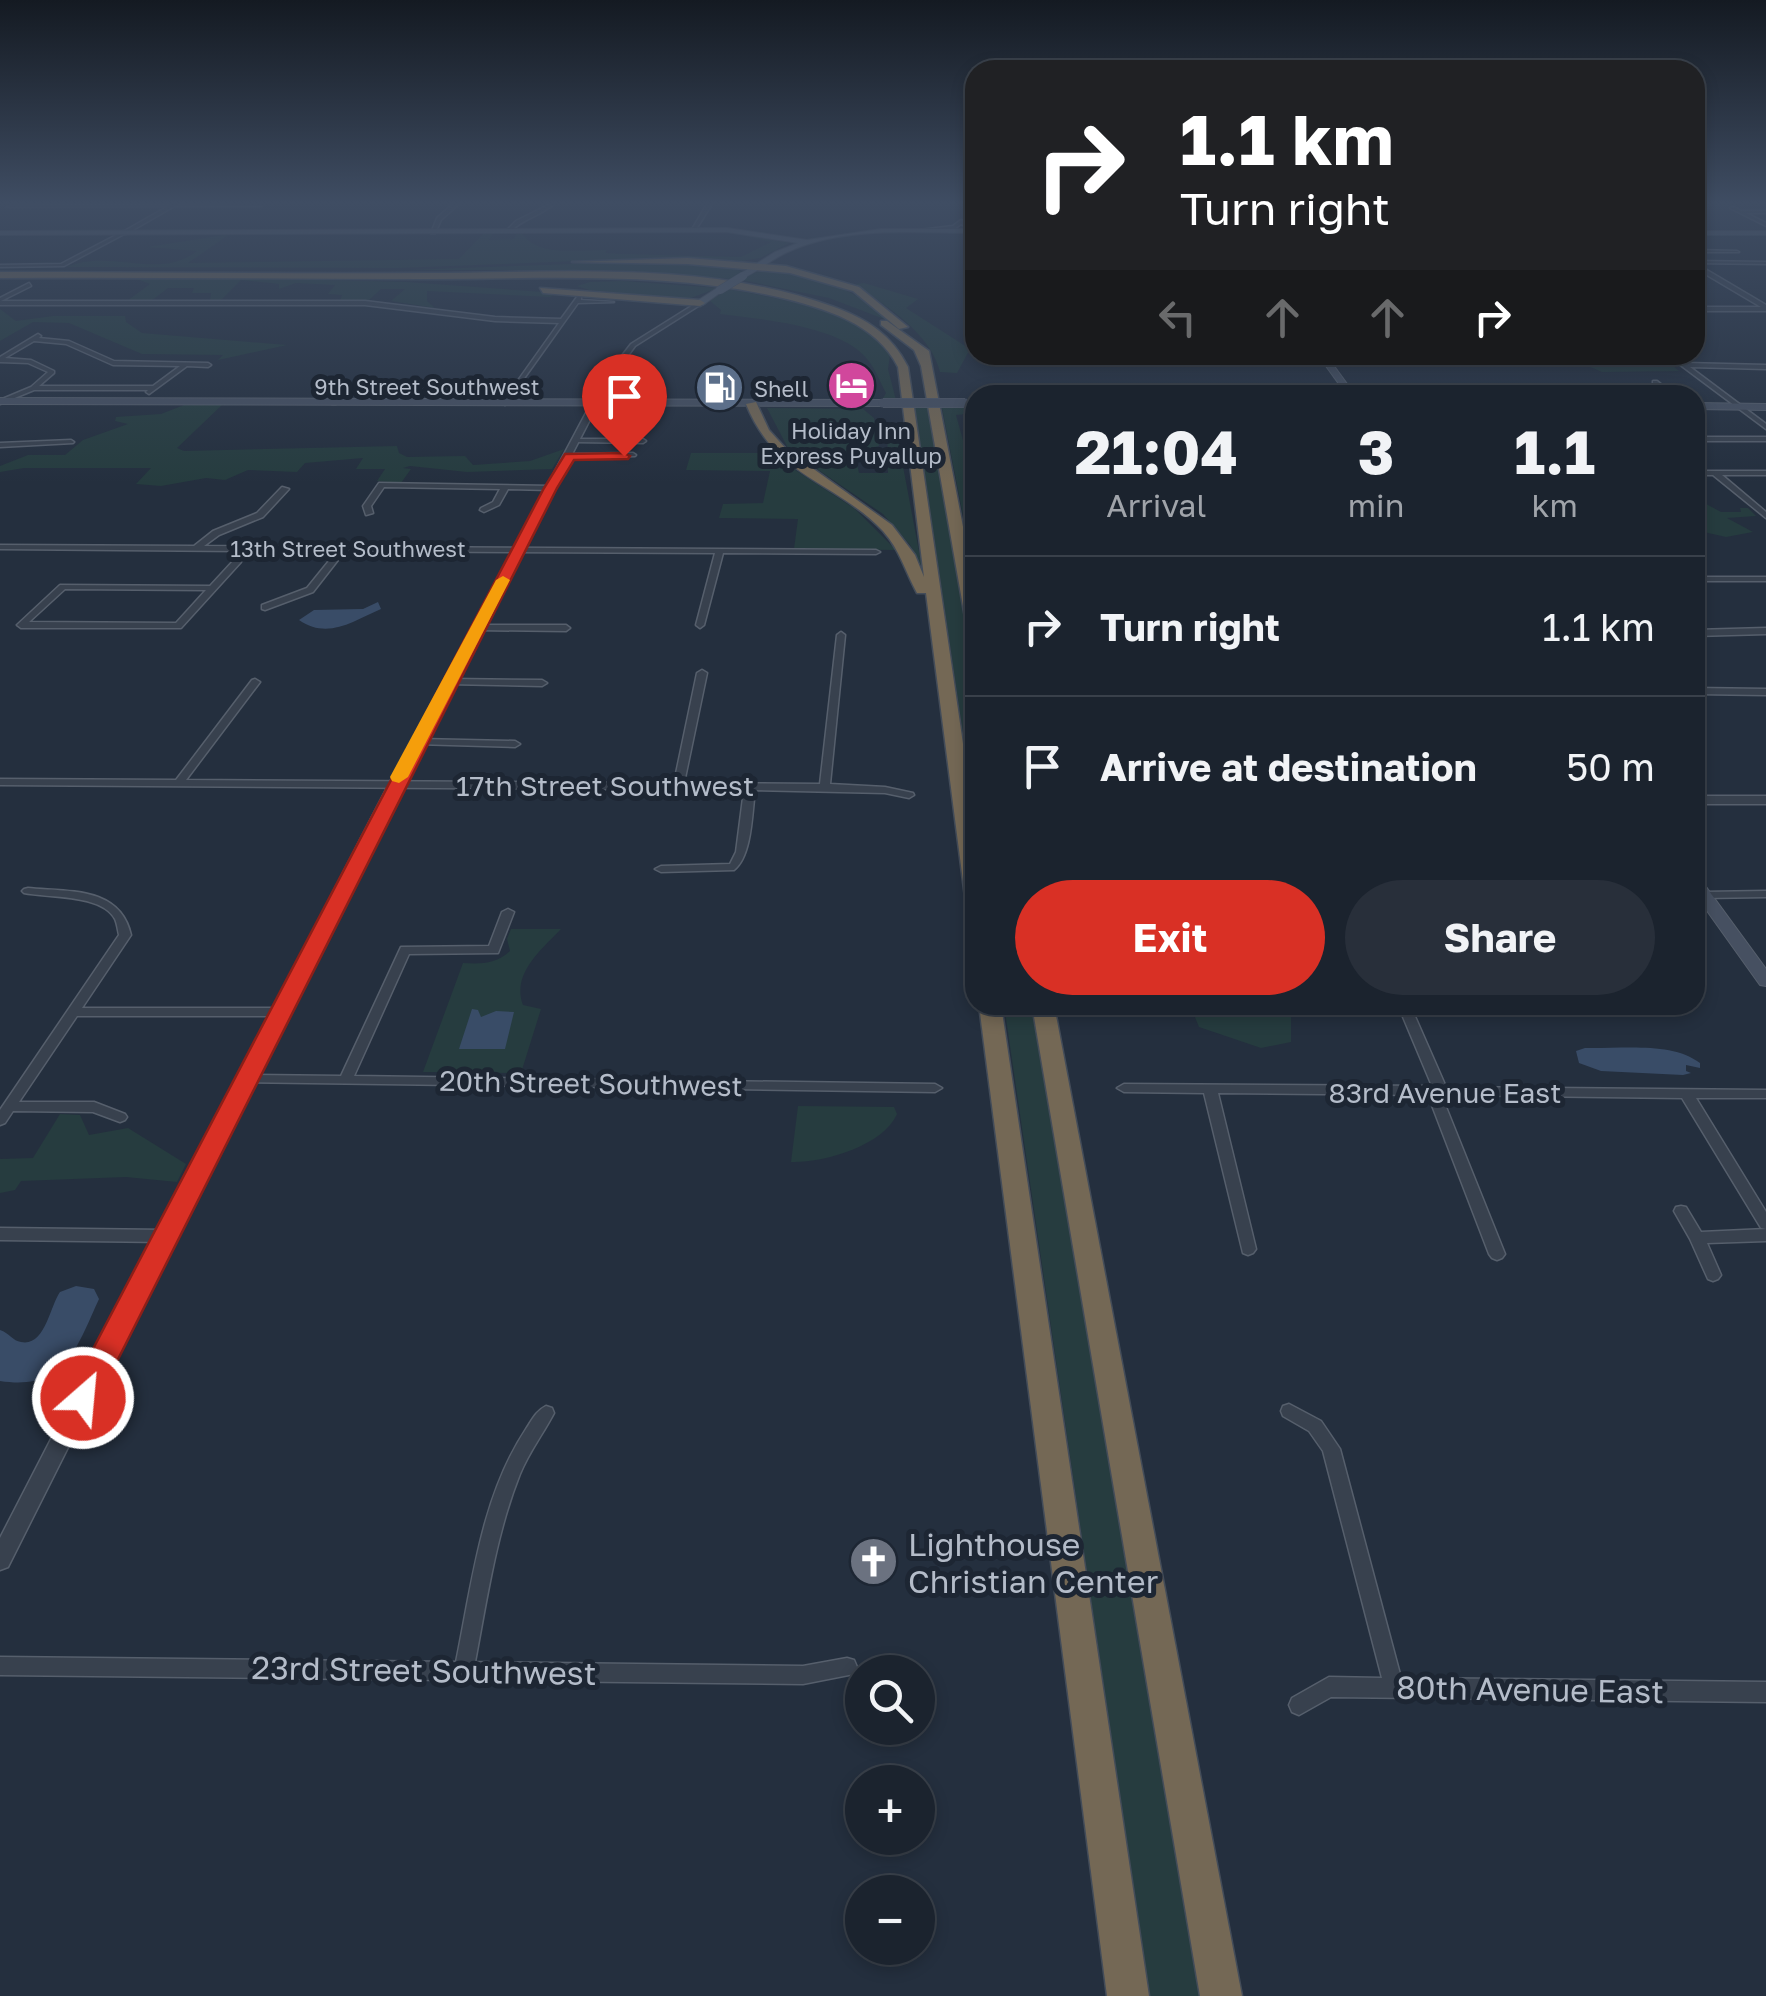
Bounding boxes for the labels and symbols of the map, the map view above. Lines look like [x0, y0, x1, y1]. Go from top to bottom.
pin [582, 354, 667, 457]
hotel icon: Holiday Inn Express Puyallup [825, 360, 877, 412]
fuel station icon: Shell [693, 362, 745, 414]
street label: 9th Street Southwest [314, 373, 540, 400]
place label: Shell [754, 375, 808, 402]
place label: Holiday Inn Express Puyallup [760, 417, 942, 469]
street label: 13th Street Southwest [230, 535, 466, 562]
street label: 17th Street Southwest [456, 769, 754, 802]
street label: 20th Street Southwest [439, 1064, 743, 1102]
street label: 83rd Avenue East [1329, 1076, 1561, 1109]
position arrow [31, 1346, 135, 1450]
place label: Lighthouse Christian Center [908, 1525, 1158, 1600]
church icon: Lighthouse Christian Center [847, 1536, 899, 1588]
street label: 23rd Street Southwest [251, 1648, 597, 1692]
street label: 80th Avenue East [1396, 1668, 1664, 1710]

